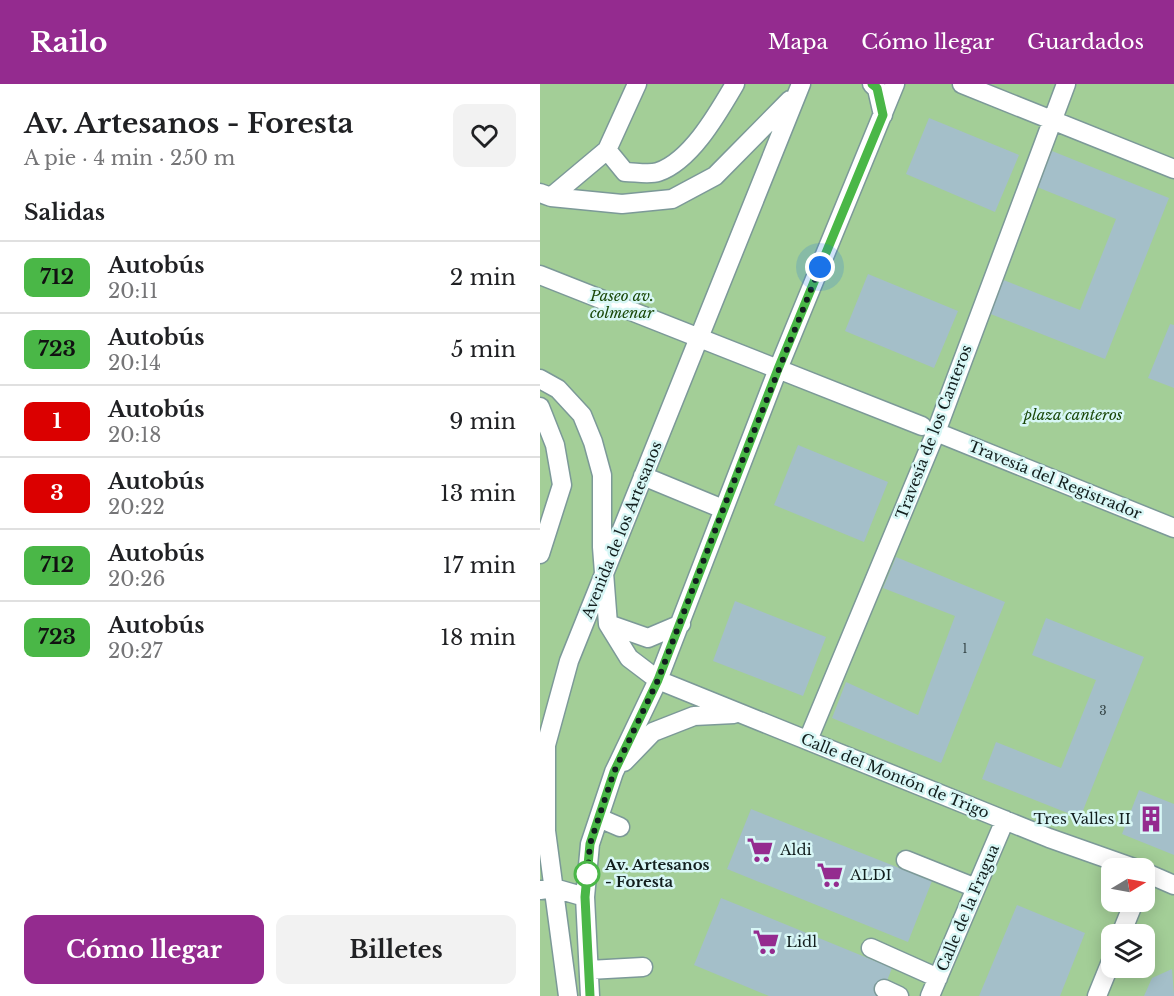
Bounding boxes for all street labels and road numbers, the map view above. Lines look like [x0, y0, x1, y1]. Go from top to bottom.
street label: Travesía de los Canteros [891, 342, 976, 522]
street label: Travesía del Registrador [966, 436, 1145, 523]
street label: Avenida de los Artesanos [577, 438, 666, 622]
street label: Calle del Montón de Trigo [798, 729, 992, 822]
street label: Calle de la Fragua [932, 841, 1003, 974]

